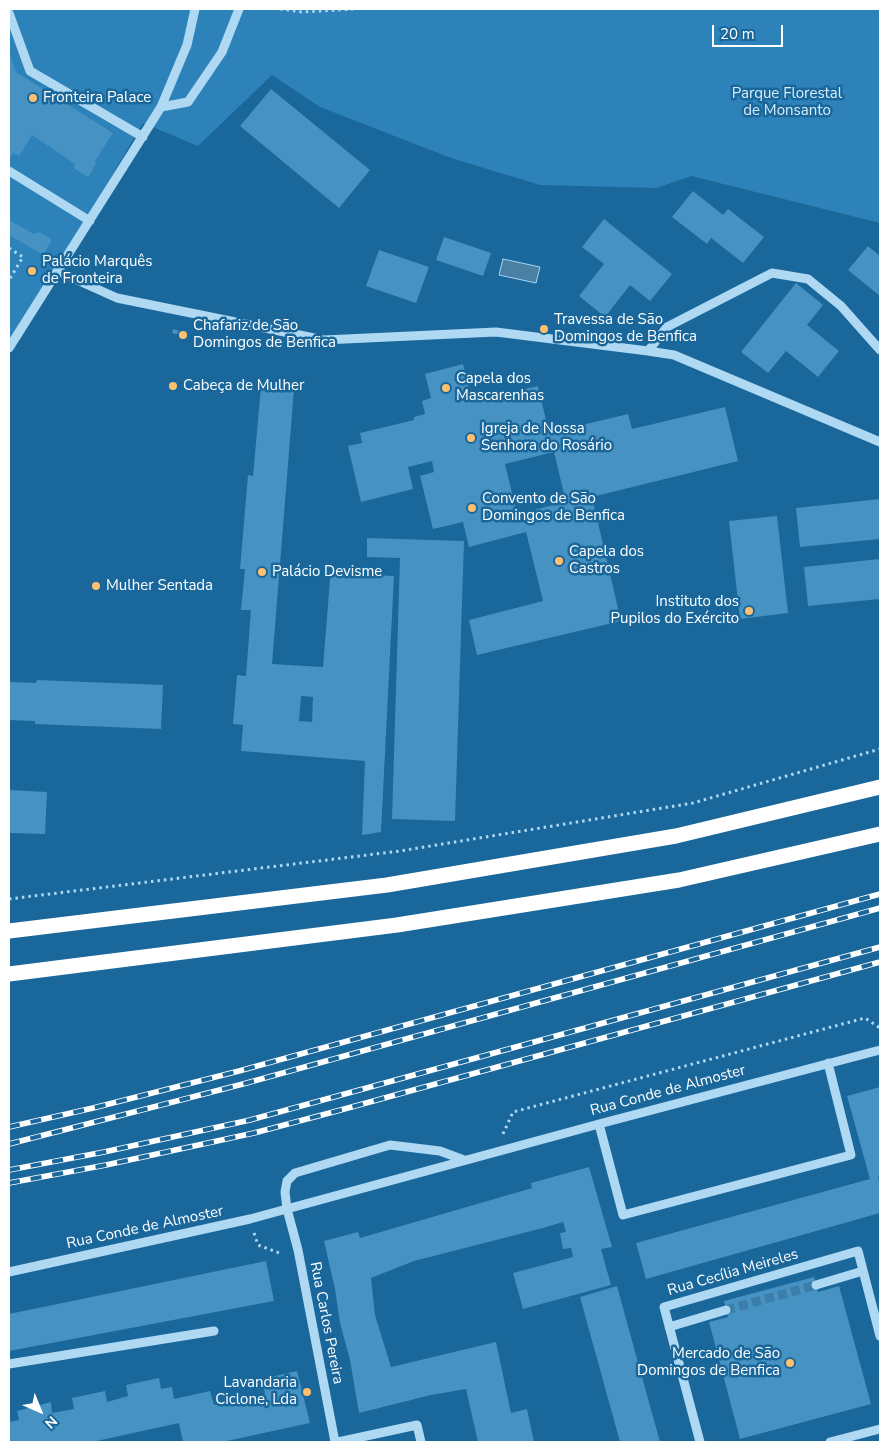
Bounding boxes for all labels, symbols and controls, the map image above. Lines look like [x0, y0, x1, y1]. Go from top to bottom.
scale bar [714, 15, 785, 47]
text: 20 m [720, 24, 755, 44]
park label: Parque Florestal de Monsanto [732, 85, 842, 120]
place label: Fronteira Palace [43, 89, 151, 107]
marker: Fronteira Palace [27, 92, 39, 104]
place label: Palácio Marquês de Fronteira [42, 253, 152, 288]
marker: Palácio Marquês de Fronteira [26, 265, 38, 277]
place label: Travessa de São Domingos de Benfica [554, 311, 697, 346]
place label: Chafariz de São Domingos de Benfica [193, 317, 336, 352]
marker: Travessa de São Domingos de Benfica [538, 323, 550, 335]
marker: Chafariz de São Domingos de Benfica [177, 329, 189, 341]
place label: Capela dos Mascarenhas [456, 370, 544, 405]
place label: Cabeça de Mulher [183, 377, 304, 395]
marker: Cabeça de Mulher [167, 380, 179, 392]
marker: Capela dos Mascarenhas [440, 382, 452, 394]
place label: Igreja de Nossa Senhora do Rosário [481, 420, 612, 455]
marker: Igreja de Nossa Senhora do Rosário [465, 432, 477, 444]
place label: Convento de São Domingos de Benfica [482, 490, 625, 525]
marker: Convento de São Domingos de Benfica [466, 502, 478, 514]
place label: Capela dos Castros [569, 543, 644, 578]
marker: Capela dos Castros [553, 555, 565, 567]
place label: Palácio Devisme [272, 563, 382, 581]
marker: Palácio Devisme [256, 566, 268, 578]
place label: Mulher Sentada [106, 577, 213, 595]
marker: Mulher Sentada [90, 580, 102, 592]
place label: Instituto dos Pupilos do Exército [611, 593, 739, 628]
marker: Instituto dos Pupilos do Exército [743, 605, 755, 617]
street label: Rua Conde de Almoster [588, 1062, 748, 1120]
street label: Rua Conde de Almoster [65, 1203, 225, 1253]
street label: Rua Cecília Meireles [666, 1246, 800, 1300]
street label: Rua Carlos Pereira [305, 1260, 347, 1386]
place label: Mercado de São Domingos de Benfica [637, 1345, 780, 1380]
marker: Mercado de São Domingos de Benfica [784, 1357, 796, 1369]
place label: Lavandaria Ciclone, Lda [215, 1374, 297, 1409]
north arrow [15, 1386, 65, 1436]
marker: Lavandaria Ciclone, Lda [301, 1386, 313, 1398]
text: N [40, 1412, 61, 1433]

